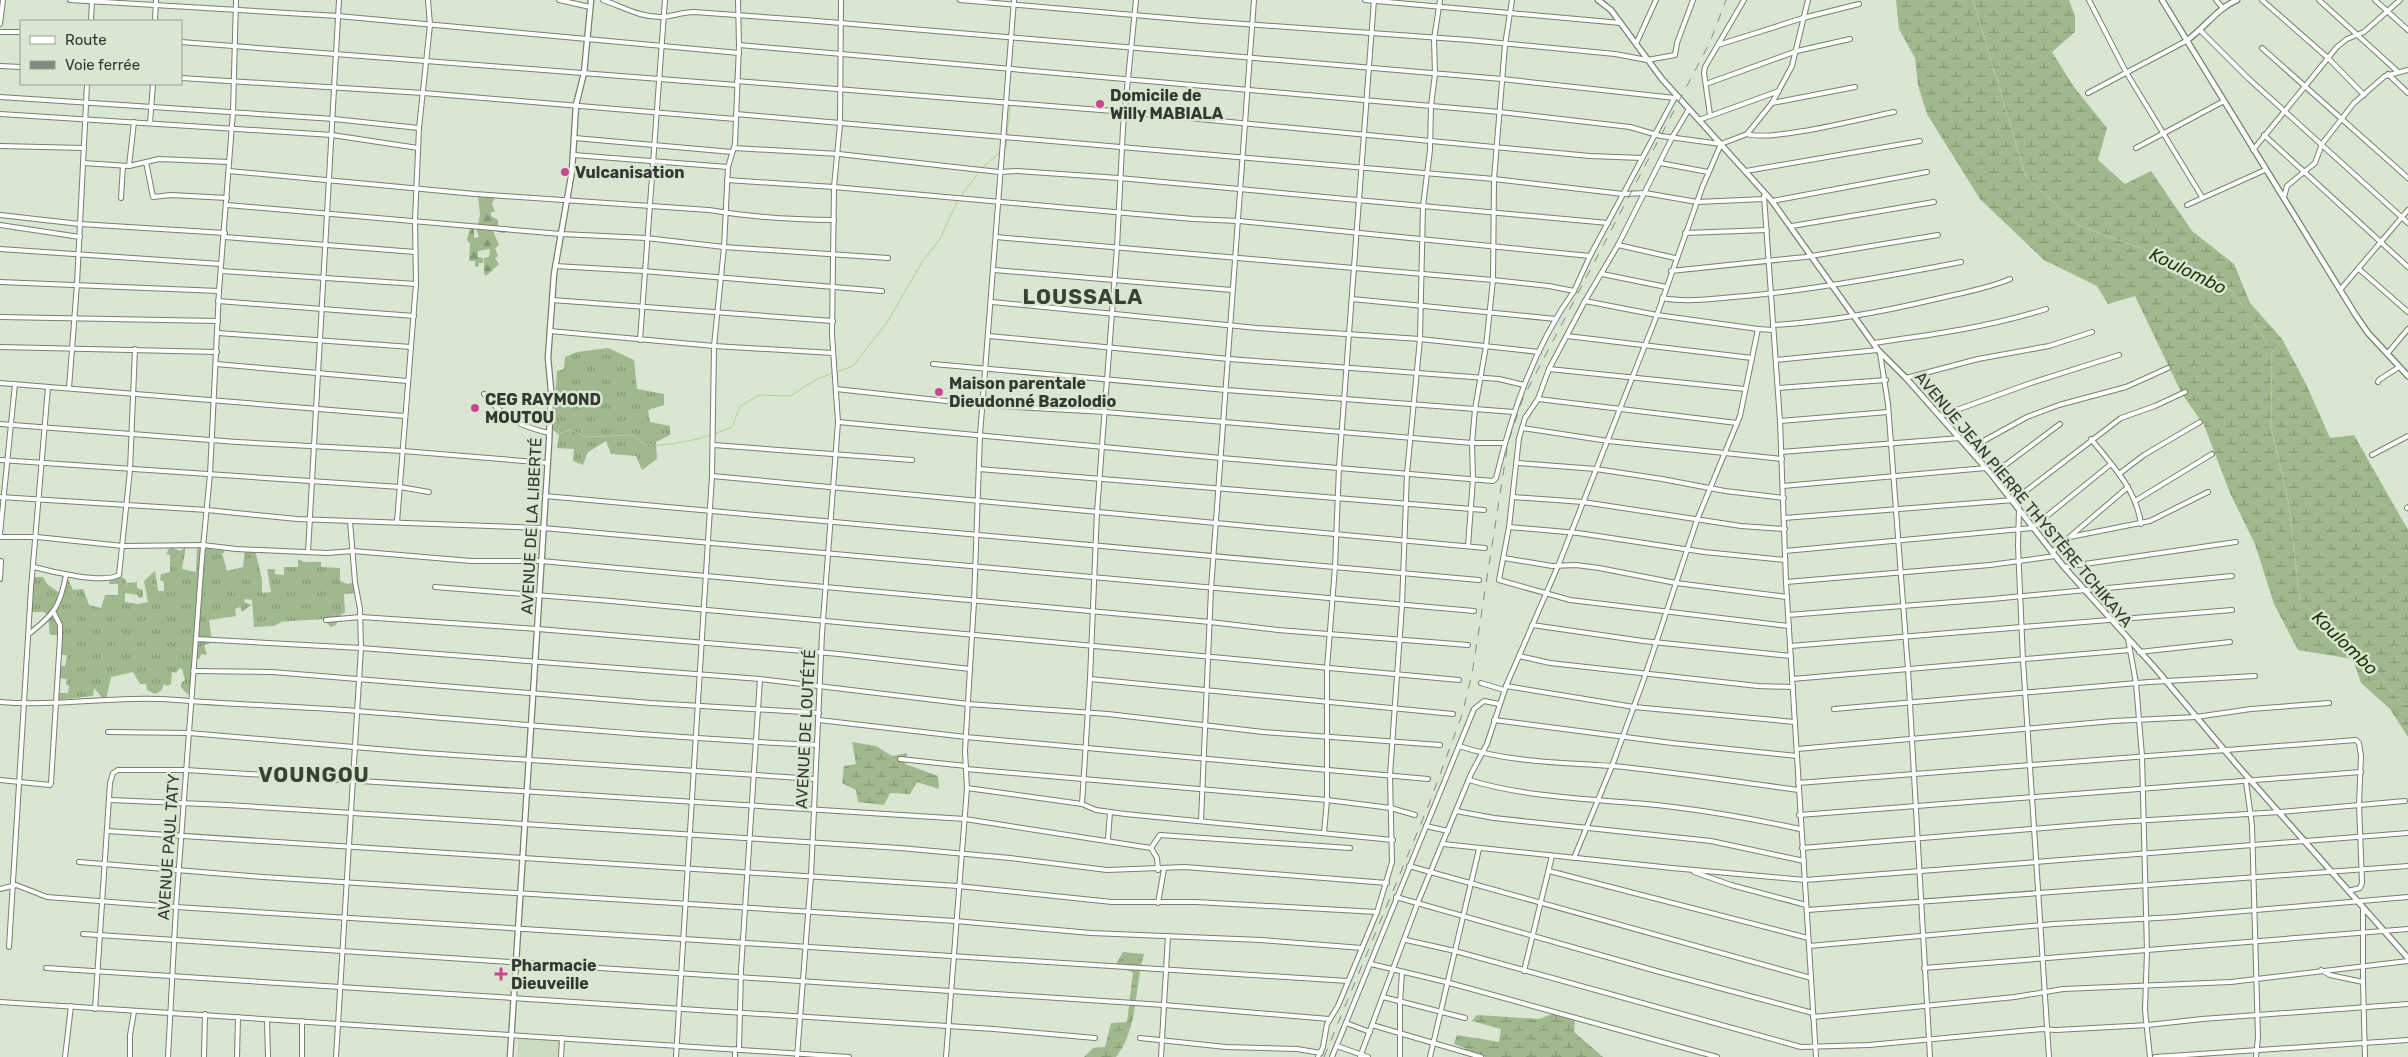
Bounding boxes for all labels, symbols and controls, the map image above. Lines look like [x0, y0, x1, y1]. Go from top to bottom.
legend [20, 20, 182, 85]
text: Route [65, 31, 107, 49]
text: Voie ferrée [65, 56, 140, 74]
place label: Domicile de Willy MABIALA [1110, 86, 1224, 123]
marker: Domicile de Willy MABIALA [1094, 98, 1106, 110]
place label: Vulcanisation [575, 163, 684, 182]
marker: Vulcanisation [559, 166, 571, 178]
water label: Koulombo [2146, 243, 2230, 299]
district label: LOUSSALA [1023, 284, 1143, 309]
street label: AVENUE JEAN PIERRE THYSTÈRE TCHIKAYA [1911, 368, 2136, 631]
place label: Maison parentale Dieudonné Bazolodio [949, 374, 1116, 411]
marker: Maison parentale Dieudonné Bazolodio [933, 386, 945, 398]
place label: CEG RAYMOND MOUTOU [485, 390, 601, 427]
marker: CEG RAYMOND MOUTOU [469, 402, 481, 414]
street label: AVENUE DE LA LIBERTÉ [517, 437, 546, 615]
water label: Koulombo [2308, 606, 2382, 680]
street label: AVENUE DE LOUTÉTÉ [792, 649, 819, 809]
district label: VOUNGOU [258, 762, 370, 787]
street label: AVENUE PAUL TATY [154, 773, 183, 921]
place label: Pharmacie Dieuveille [511, 956, 597, 993]
marker: Pharmacie Dieuveille [495, 968, 507, 980]

